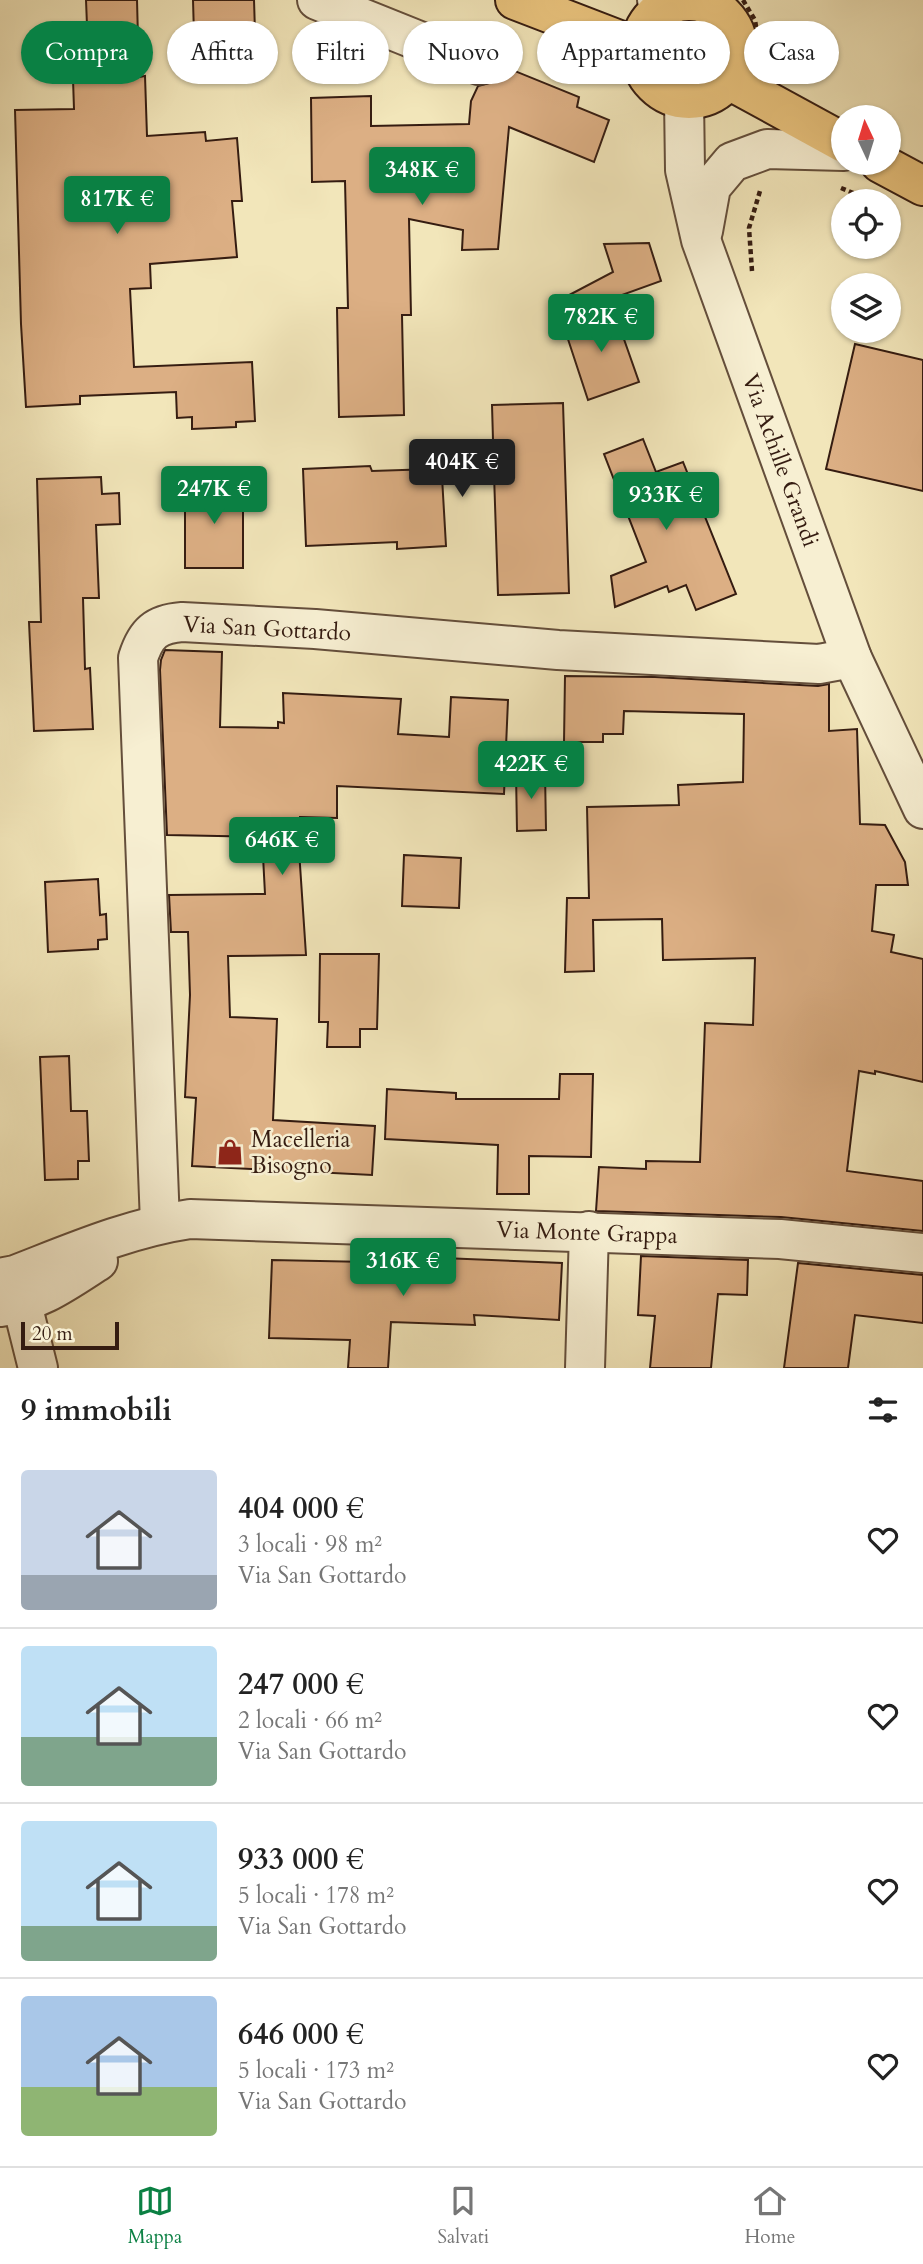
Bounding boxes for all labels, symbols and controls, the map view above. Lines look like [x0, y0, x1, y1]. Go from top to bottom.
chip: Compra [21, 21, 153, 84]
chip: Affitta [167, 21, 278, 84]
chip: Filtri [292, 21, 389, 84]
chip: Nuovo [403, 21, 523, 84]
chip: Appartamento [537, 21, 730, 84]
chip: Casa [744, 21, 839, 84]
north arrow [831, 105, 901, 175]
map controls [831, 105, 901, 343]
pin: 348K € [365, 148, 479, 207]
text: 348K € [385, 154, 459, 185]
pin: 817K € [60, 176, 174, 236]
text: 817K € [80, 183, 154, 214]
button: locate [831, 189, 901, 259]
button: layers [831, 273, 901, 343]
pin: 782K € [544, 294, 658, 354]
text: 782K € [564, 301, 638, 332]
street label: Via Achille Grandi [735, 369, 826, 551]
pin: 404K € [405, 440, 519, 499]
text: 404K € [425, 446, 499, 477]
pin: 247K € [157, 466, 271, 526]
pin: 933K € [609, 472, 723, 532]
text: 247K € [177, 473, 251, 504]
text: 933K € [629, 479, 703, 510]
street label: Via San Gottardo [182, 609, 352, 648]
pin: 422K € [474, 742, 588, 801]
text: 422K € [494, 748, 568, 779]
pin: 646K € [225, 818, 339, 877]
text: 646K € [245, 824, 319, 855]
place label: Macelleria Bisogno [251, 1124, 351, 1181]
shop icon: Macelleria Bisogno [215, 1137, 245, 1167]
street label: Via Monte Grappa [496, 1214, 678, 1251]
pin: 316K € [346, 1238, 460, 1298]
text: 316K € [366, 1245, 440, 1276]
scale bar [21, 1319, 119, 1351]
text: 20 m [32, 1321, 73, 1347]
text: 9 immobili [21, 1390, 172, 1431]
icon: filters [864, 1391, 902, 1429]
text: 404 000 € [238, 1488, 364, 1529]
icon: home [77, 1498, 161, 1582]
icon: heart [864, 1521, 902, 1559]
text: 3 locali · 98 m² [238, 1529, 382, 1560]
text: Via San Gottardo [238, 1560, 406, 1591]
text: 247 000 € [238, 1664, 364, 1705]
icon: home [77, 1674, 161, 1758]
icon: heart [864, 1697, 902, 1735]
text: 2 locali · 66 m² [238, 1705, 382, 1736]
text: Via San Gottardo [238, 1736, 406, 1767]
text: 933 000 € [238, 1839, 364, 1880]
icon: home [77, 1849, 161, 1933]
icon: heart [864, 1872, 902, 1910]
text: 5 locali · 178 m² [238, 1880, 394, 1911]
text: Via San Gottardo [238, 1911, 406, 1942]
text: 646 000 € [238, 2014, 364, 2055]
icon: home [77, 2024, 161, 2108]
icon: heart [864, 2047, 902, 2085]
text: 5 locali · 173 m² [238, 2055, 394, 2086]
text: Via San Gottardo [238, 2086, 406, 2117]
tab: Mappa [128, 2182, 182, 2250]
tab: Salvati [437, 2182, 489, 2250]
tab: Home [744, 2182, 795, 2250]

